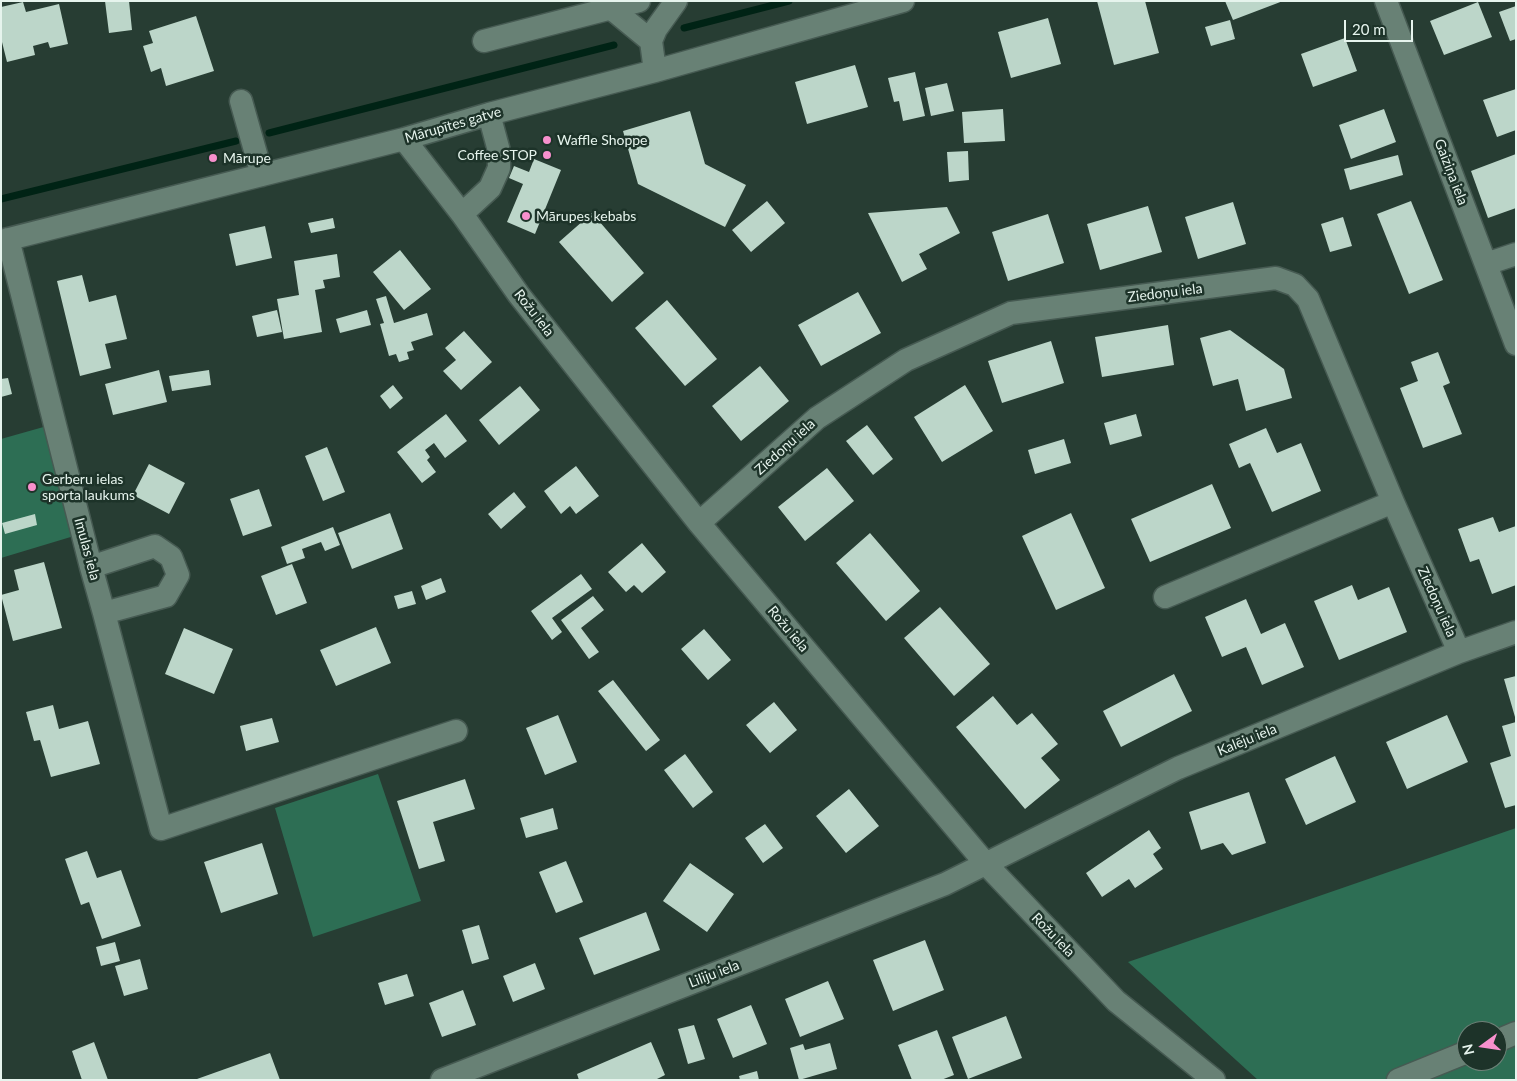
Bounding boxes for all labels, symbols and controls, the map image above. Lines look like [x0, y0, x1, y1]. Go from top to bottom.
scale bar [1347, 10, 1416, 42]
text: 20 m [1352, 20, 1386, 38]
street label: Mārupītes gatve [403, 103, 503, 147]
place label: Waffle Shoppe [557, 132, 648, 148]
marker: Waffle Shoppe [541, 134, 553, 146]
street label: Gaiziņa iela [1431, 137, 1471, 207]
place label: Coffee STOP [458, 147, 537, 163]
marker: Coffee STOP [541, 149, 553, 161]
place label: Mārupe [223, 150, 271, 166]
marker: Mārupe [207, 152, 219, 164]
place label: Mārupes kebabs [536, 208, 636, 224]
marker: Mārupes kebabs [520, 210, 532, 222]
street label: Ziedoņu iela [1127, 280, 1203, 306]
street label: Rožu iela [510, 286, 558, 340]
street label: Ziedoņu iela [751, 416, 819, 478]
place label: Gerberu ielas sporta laukums [42, 471, 135, 504]
marker: Gerberu ielas sporta laukums [26, 481, 38, 493]
street label: Imulas iela [71, 516, 103, 582]
street label: Ziedoņu iela [1414, 564, 1460, 640]
street label: Rožu iela [764, 603, 812, 655]
street label: Kalēju iela [1215, 720, 1279, 760]
street label: Rožu iela [1028, 909, 1078, 961]
street label: Liliju iela [686, 957, 742, 991]
north arrow [1457, 1021, 1507, 1071]
text: N [1458, 1042, 1477, 1057]

